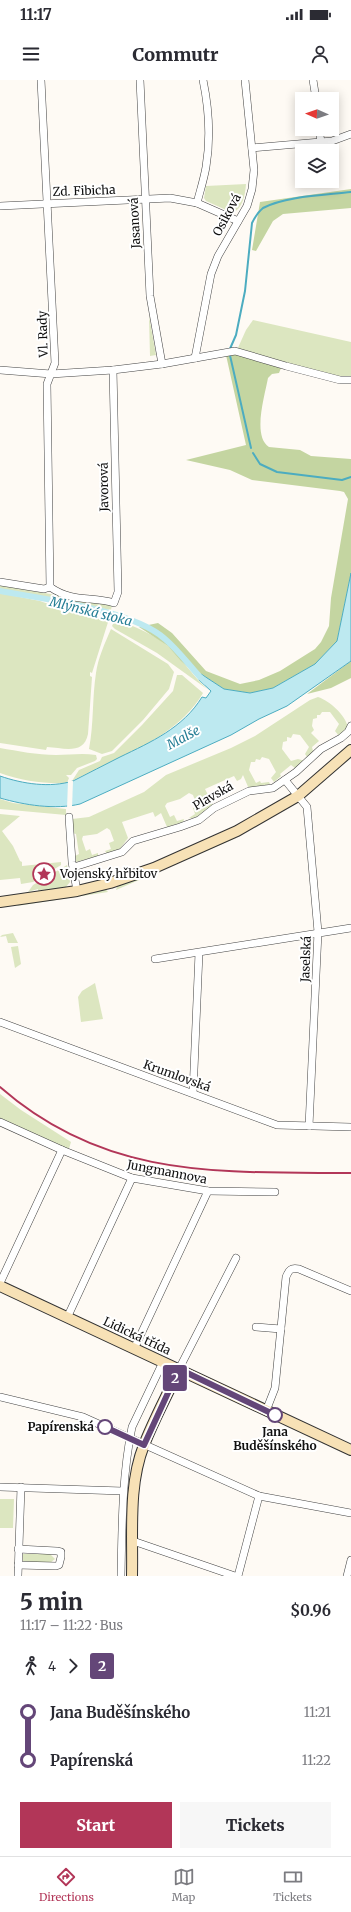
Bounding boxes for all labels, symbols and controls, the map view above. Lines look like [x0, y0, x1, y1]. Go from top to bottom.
text: 11:17 [20, 5, 52, 24]
icon: menu [20, 43, 42, 65]
text: Commutr [133, 43, 218, 66]
icon: person [309, 43, 331, 65]
north arrow [295, 92, 339, 136]
map controls [295, 92, 339, 188]
button: layers [295, 144, 339, 188]
street label: Zd. Fibicha [52, 182, 116, 199]
street label: Osiková [209, 191, 244, 239]
street label: Jasanová [126, 197, 143, 250]
street label: Vl. Rady [34, 310, 51, 359]
street label: Javorová [96, 462, 111, 513]
water label: Mlýnská stoka [47, 593, 134, 630]
water label: Malše [163, 721, 203, 754]
street label: Plavská [190, 778, 236, 813]
place icon: Vojenský hřbitov [31, 861, 57, 887]
place label: Vojenský hřbitov [59, 866, 158, 881]
street label: Jaselská [297, 935, 314, 983]
street label: Krumlovská [141, 1056, 213, 1095]
street label: Jungmannova [125, 1156, 209, 1187]
street label: Lidická třída [101, 1313, 174, 1358]
line badge: 2 [162, 1365, 188, 1391]
text: 2 [171, 1369, 179, 1387]
marker: Jana Buděšínského [267, 1407, 283, 1423]
place label: Papírenská [28, 1419, 94, 1434]
marker: Papírenská [97, 1419, 113, 1435]
place label: Jana Buděšínského [233, 1424, 317, 1453]
text: 5 min [20, 1588, 83, 1616]
text: $0.96 [290, 1601, 331, 1620]
text: 11:17 – 11:22 · Bus [20, 1617, 123, 1634]
icon: walk [20, 1655, 42, 1677]
icon: forward [62, 1655, 84, 1677]
text: 2 [98, 1657, 106, 1675]
text: 4 [48, 1658, 56, 1675]
text: Jana Buděšínského [50, 1703, 190, 1722]
text: 11:21 [304, 1704, 331, 1721]
text: Papírenská [50, 1751, 133, 1770]
text: 11:22 [302, 1752, 331, 1769]
button: Start [20, 1802, 172, 1848]
button: Tickets [180, 1802, 331, 1848]
tab: Directions [39, 1866, 94, 1904]
tab: Map [172, 1866, 195, 1904]
tab: Tickets [273, 1866, 312, 1904]

